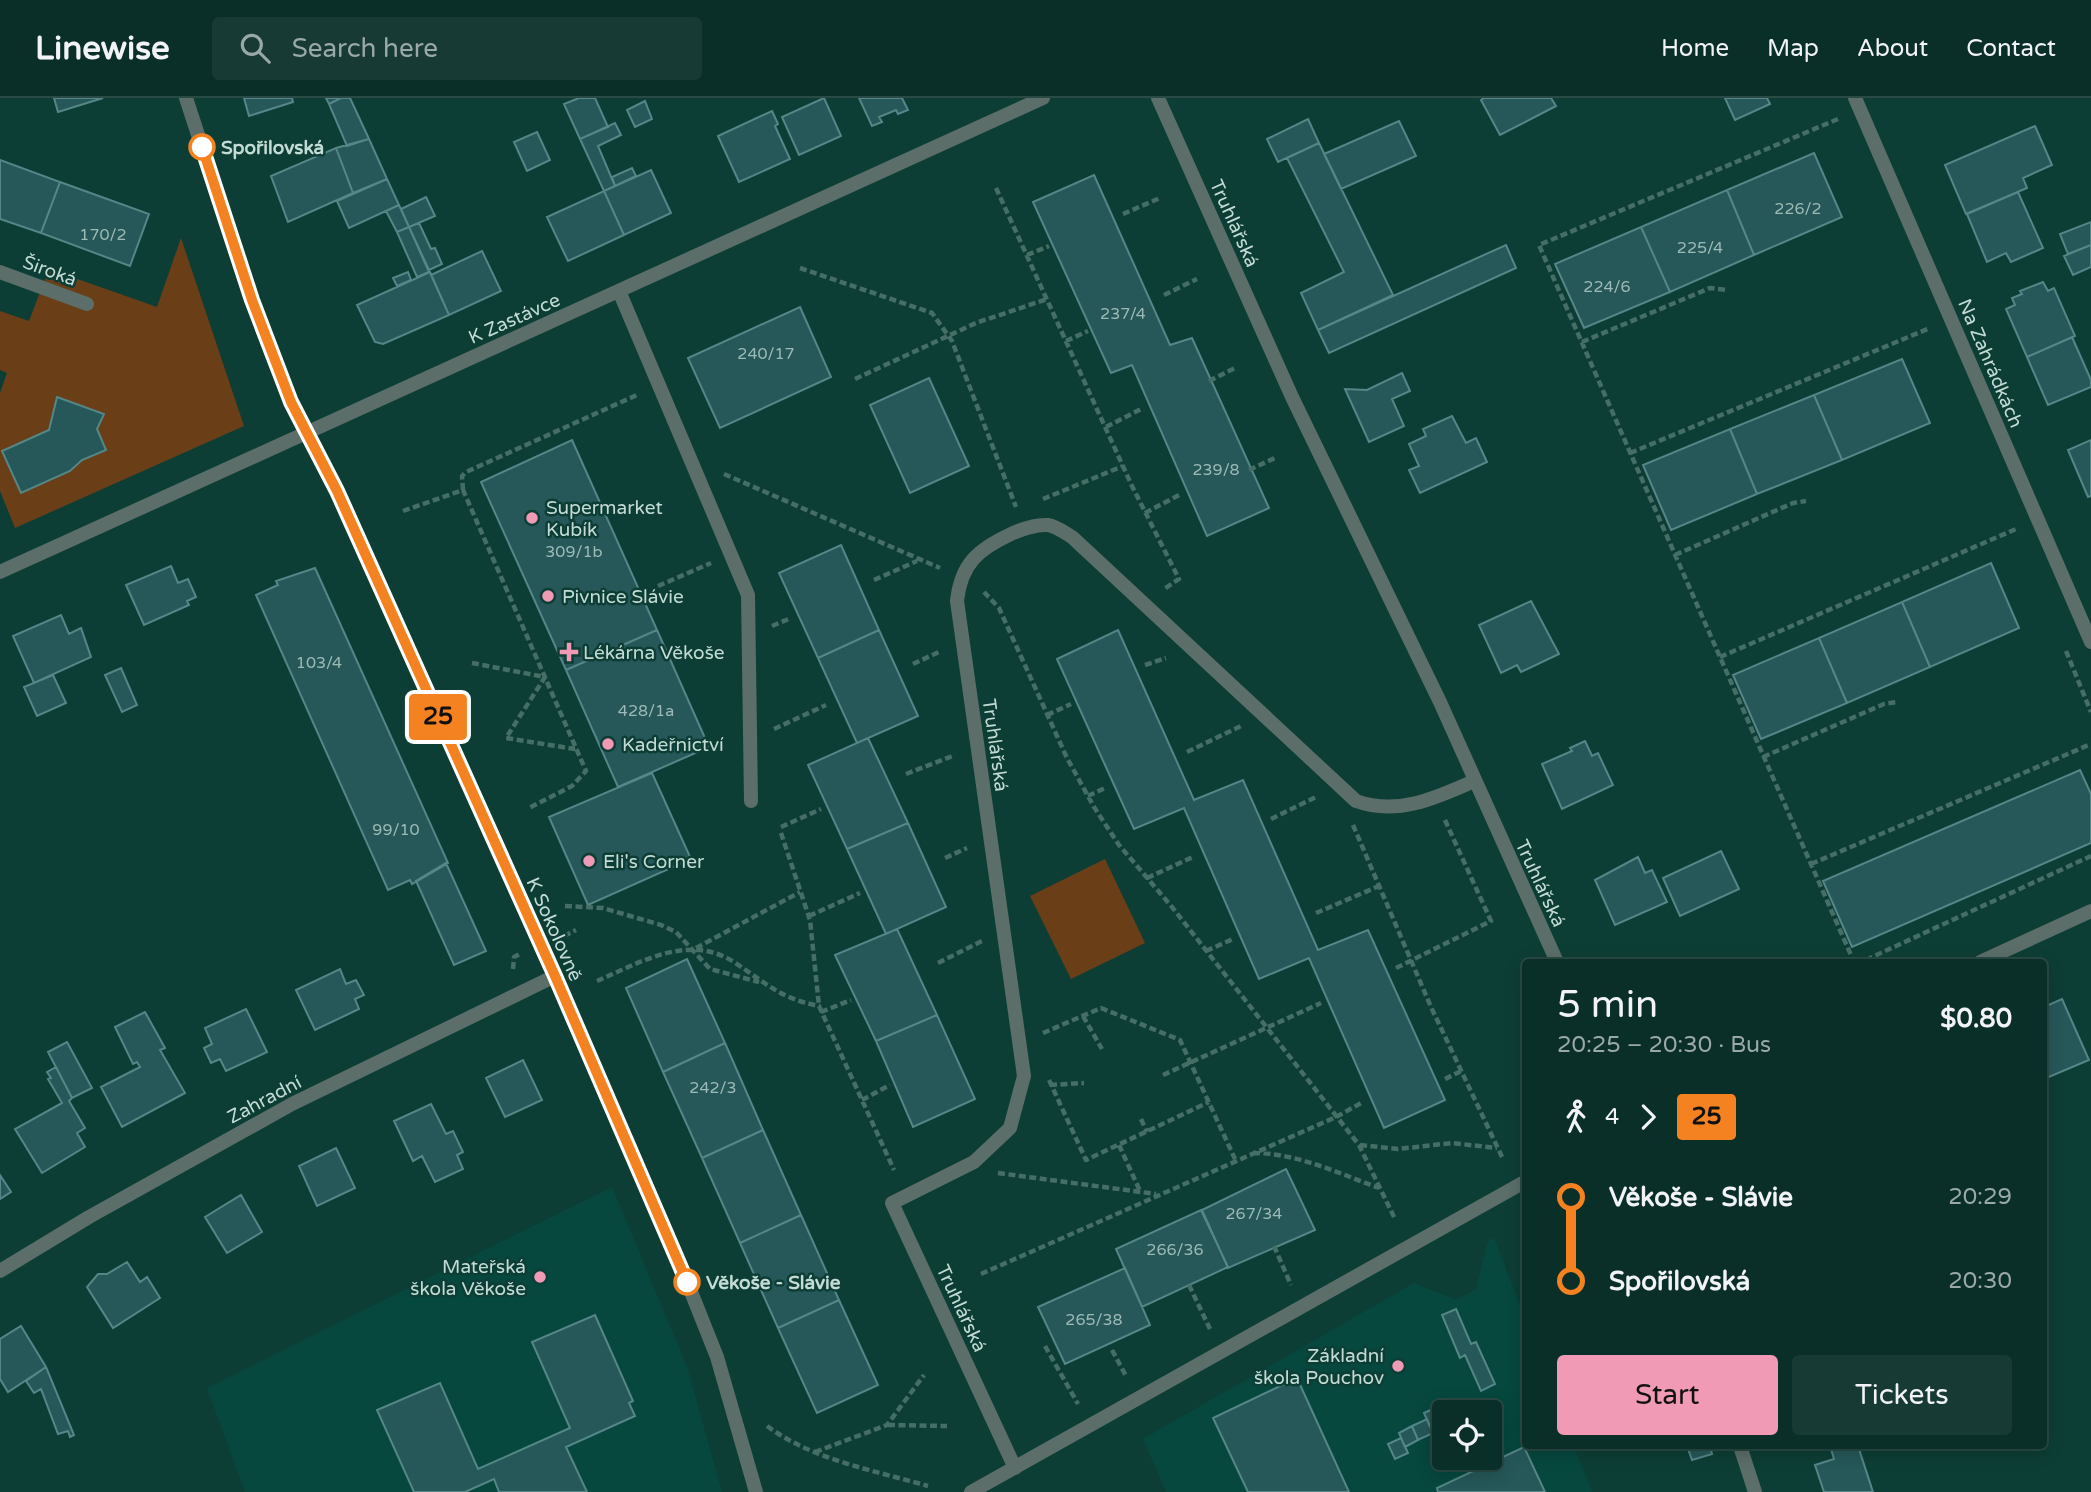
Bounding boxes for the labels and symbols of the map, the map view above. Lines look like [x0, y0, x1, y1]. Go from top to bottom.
marker: Spořilovská [189, 134, 215, 160]
place label: Spořilovská [221, 137, 324, 160]
street label: Truhlářská [1205, 176, 1263, 271]
house number: 226/2 [1774, 199, 1822, 219]
house number: 170/2 [79, 225, 127, 245]
house number: 225/4 [1677, 238, 1723, 258]
street label: Široká [20, 251, 80, 291]
house number: 224/6 [1583, 277, 1631, 297]
street label: K Zastávce [465, 289, 564, 349]
street label: Na Zahrádkách [1953, 296, 2027, 431]
house number: 237/4 [1100, 304, 1146, 324]
house number: 240/17 [737, 344, 795, 364]
house number: 239/8 [1193, 460, 1239, 480]
place label: Supermarket Kubík [546, 497, 663, 541]
marker: Supermarket Kubík [524, 510, 540, 526]
house number: 309/1b [545, 542, 603, 562]
place label: Pivnice Slávie [562, 586, 684, 608]
marker: Pivnice Slávie [540, 588, 556, 604]
place label: Lékárna Věkoše [583, 642, 725, 664]
marker: Lékárna Věkoše [561, 644, 577, 660]
house number: 103/4 [296, 653, 342, 673]
line badge: 25 [406, 694, 470, 740]
street label: Truhlářská [978, 697, 1012, 793]
house number: 428/1a [618, 701, 674, 721]
place label: Kadeřnictví [622, 734, 724, 756]
marker: Kadeřnictví [600, 736, 616, 752]
house number: 99/10 [372, 820, 420, 840]
street label: Truhlářská [1510, 836, 1570, 930]
place label: Eli's Corner [603, 851, 705, 873]
marker: Eli's Corner [581, 853, 597, 869]
street label: K Sokolovně [521, 874, 587, 985]
street label: Zahradní [224, 1071, 305, 1129]
house number: 242/3 [689, 1078, 737, 1098]
house number: 267/34 [1226, 1204, 1282, 1224]
house number: 266/36 [1146, 1240, 1204, 1260]
place label: Mateřská škola Věkoše [410, 1256, 526, 1300]
street label: Truhlářská [931, 1261, 991, 1355]
marker: Mateřská škola Věkoše [532, 1269, 548, 1285]
marker: Věkoše - Slávie [674, 1269, 700, 1295]
place label: Věkoše - Slávie [706, 1272, 841, 1294]
house number: 265/38 [1065, 1310, 1123, 1330]
place label: Základní škola Pouchov [1254, 1345, 1384, 1389]
marker: Základní škola Pouchov [1390, 1358, 1406, 1374]

